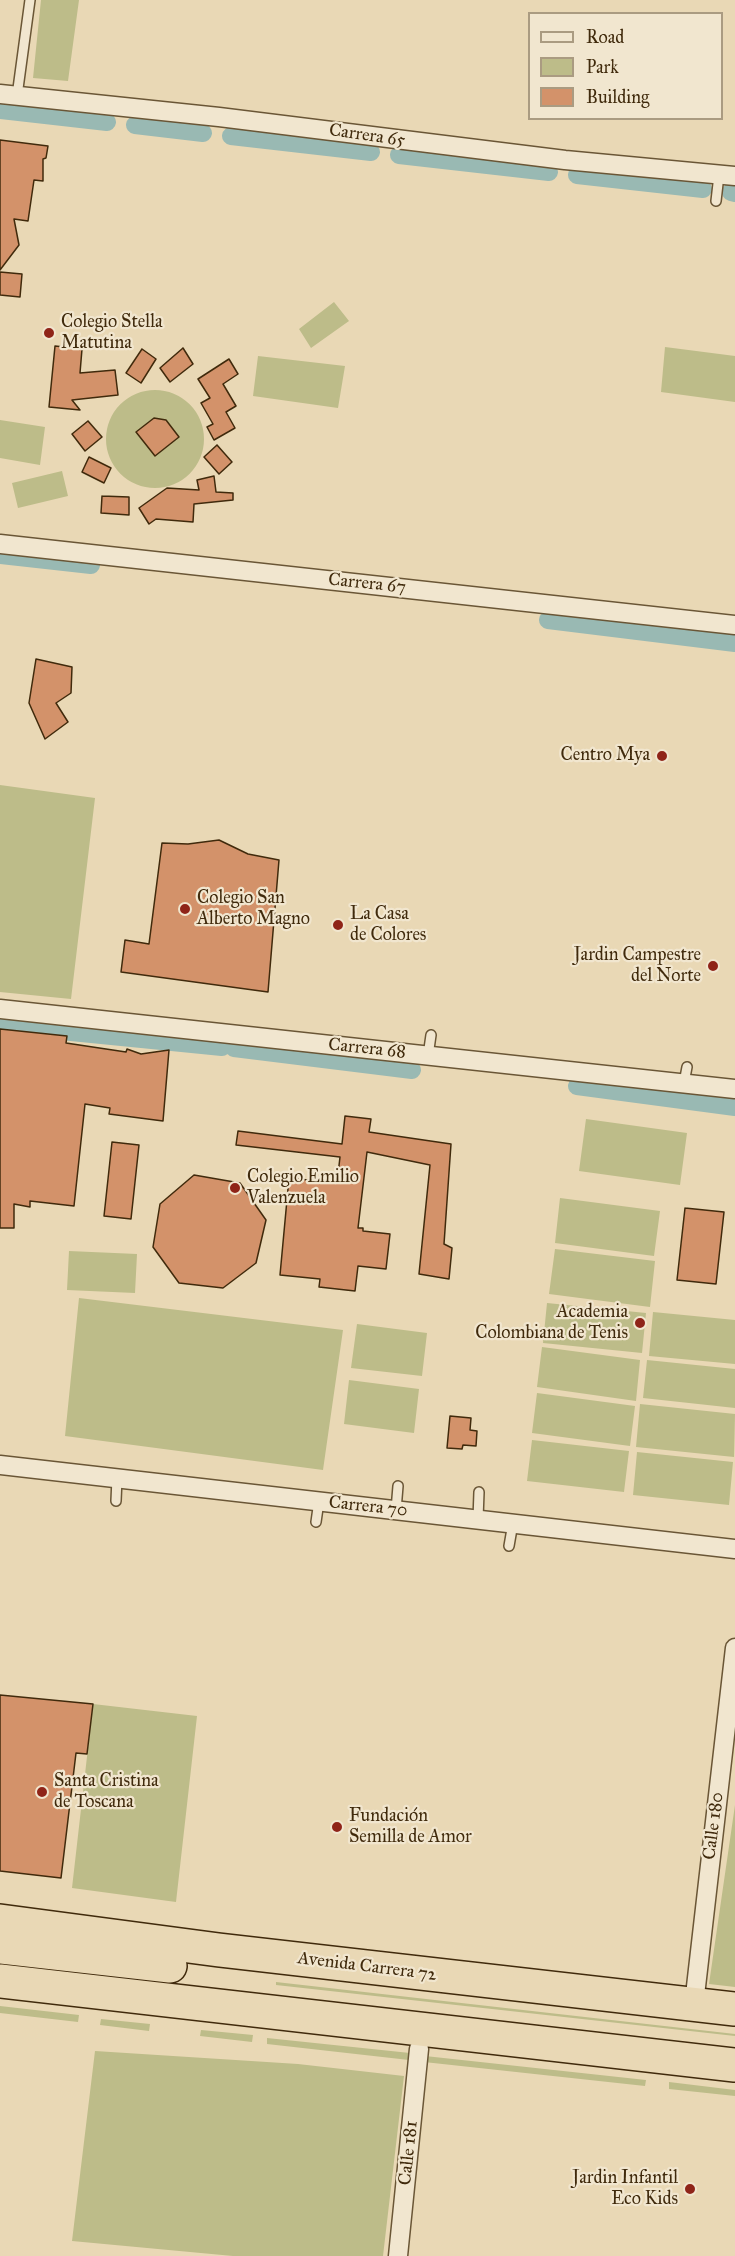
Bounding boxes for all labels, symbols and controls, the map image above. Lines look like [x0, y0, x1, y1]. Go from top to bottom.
legend [528, 12, 723, 120]
text: Road [586, 26, 624, 48]
text: Park [586, 56, 619, 78]
text: Building [586, 86, 649, 108]
street label: Carrera 65 [328, 120, 406, 152]
place label: Colegio Stella Matutina [61, 312, 163, 354]
marker: Colegio Stella Matutina [42, 326, 56, 340]
street label: Carrera 67 [327, 569, 407, 599]
place label: Centro Mya [560, 745, 650, 767]
marker: Centro Mya [655, 749, 669, 763]
place label: Colegio San Alberto Magno [197, 888, 310, 930]
marker: Colegio San Alberto Magno [178, 902, 192, 916]
place label: La Casa de Colores [350, 904, 426, 946]
marker: La Casa de Colores [331, 918, 345, 932]
place label: Jardin Campestre del Norte [574, 945, 701, 988]
marker: Jardin Campestre del Norte [706, 959, 720, 973]
street label: Carrera 68 [327, 1034, 407, 1064]
place label: Colegio Emilio Valenzuela [247, 1167, 359, 1210]
marker: Colegio Emilio Valenzuela [228, 1181, 242, 1195]
place label: Academia Colombiana de Tenis [475, 1302, 628, 1344]
marker: Academia Colombiana de Tenis [633, 1316, 647, 1330]
street label: Carrera 70 [328, 1492, 408, 1522]
place label: Santa Cristina de Toscana [54, 1771, 159, 1814]
marker: Santa Cristina de Toscana [35, 1785, 49, 1799]
street label: Calle 180 [699, 1791, 729, 1861]
place label: Fundación Semilla de Amor [349, 1806, 472, 1848]
marker: Fundación Semilla de Amor [330, 1820, 344, 1834]
street label: Avenida Carrera 72 [296, 1948, 438, 1986]
street label: Calle 181 [395, 2120, 423, 2186]
place label: Jardin Infantil Eco Kids [572, 2168, 678, 2210]
marker: Jardin Infantil Eco Kids [683, 2182, 697, 2196]

